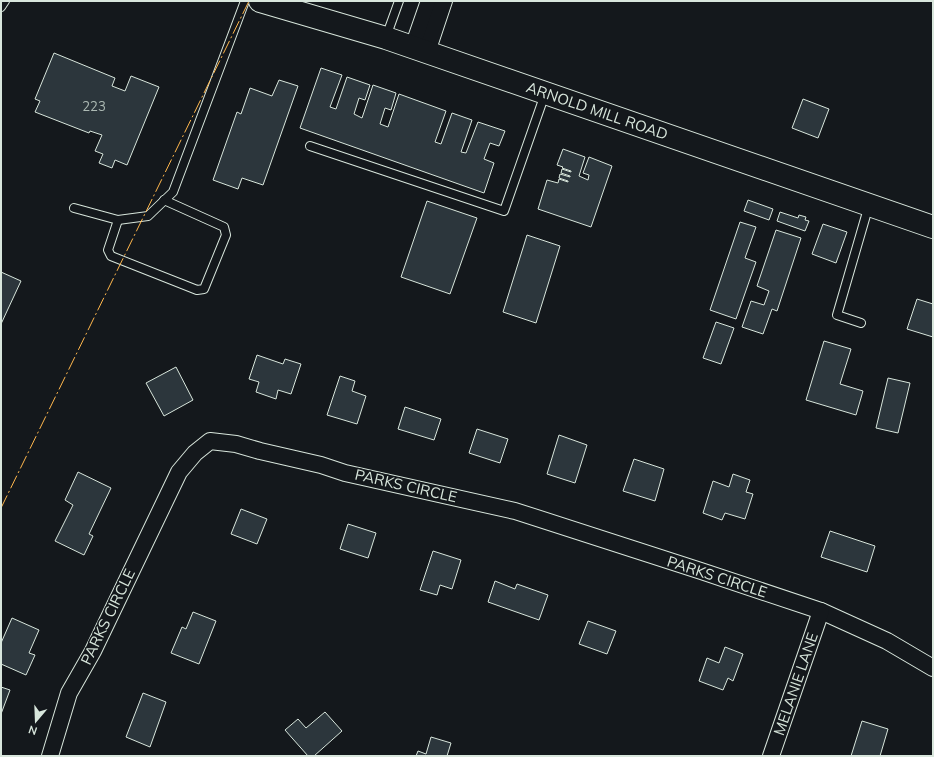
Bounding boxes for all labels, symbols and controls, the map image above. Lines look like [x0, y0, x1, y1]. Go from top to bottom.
street label: ARNOLD MILL ROAD [524, 77, 670, 144]
house number: 223 [82, 98, 106, 114]
street label: PARKS CIRCLE [353, 465, 459, 507]
street label: PARKS CIRCLE [665, 551, 770, 602]
street label: PARKS CIRCLE [76, 566, 139, 668]
street label: MELANIE LANE [769, 630, 822, 738]
north arrow [16, 701, 56, 741]
text: N [27, 722, 39, 738]

